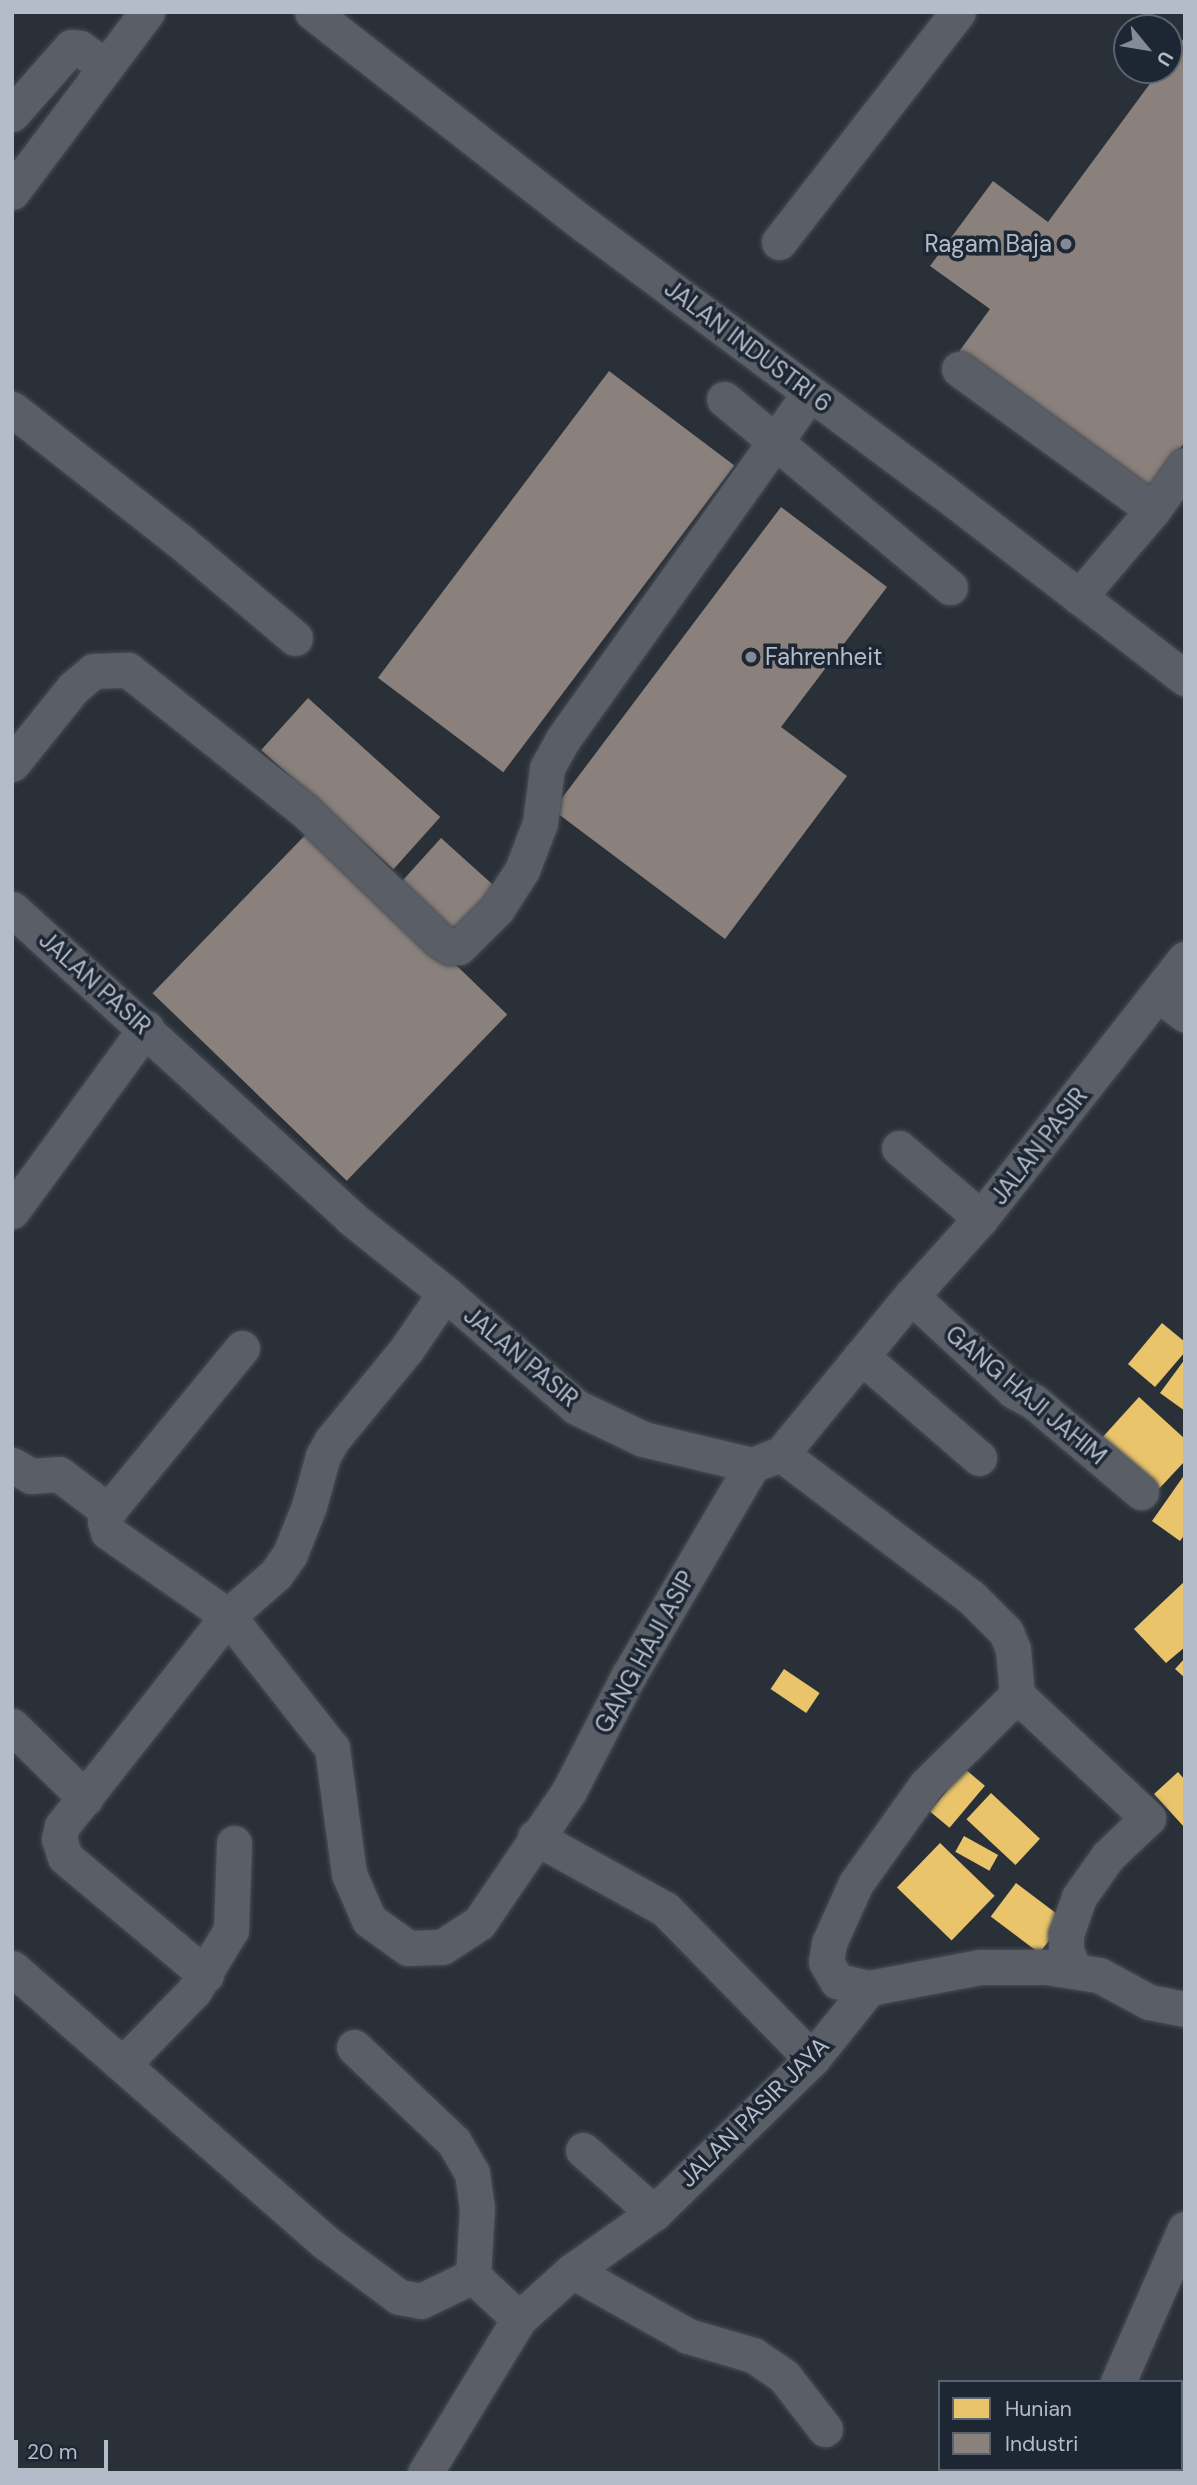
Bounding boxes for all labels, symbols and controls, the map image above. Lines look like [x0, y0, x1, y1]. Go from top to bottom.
north arrow [1113, 14, 1183, 84]
text: U [1151, 47, 1179, 71]
place label: Ragam Baja [924, 230, 1052, 258]
marker: Ragam Baja [1058, 236, 1074, 252]
street label: JALAN INDUSTRI 6 [659, 274, 837, 418]
place label: Fahrenheit [765, 643, 882, 671]
marker: Fahrenheit [743, 649, 759, 665]
street label: JALAN PASIR [33, 925, 157, 1041]
street label: JALAN PASIR [984, 1082, 1094, 1210]
street label: JALAN PASIR [458, 1301, 584, 1413]
street label: GANG HAJI JAHIM [940, 1319, 1112, 1471]
street label: GANG HAJI ASIP [589, 1566, 701, 1738]
street label: JALAN PASIR JAYA [673, 2031, 835, 2193]
legend [938, 2380, 1183, 2471]
text: Hunian [1005, 2395, 1072, 2423]
scale bar [18, 2426, 112, 2470]
text: Industri [1005, 2430, 1078, 2458]
text: 20 m [27, 2438, 78, 2466]

